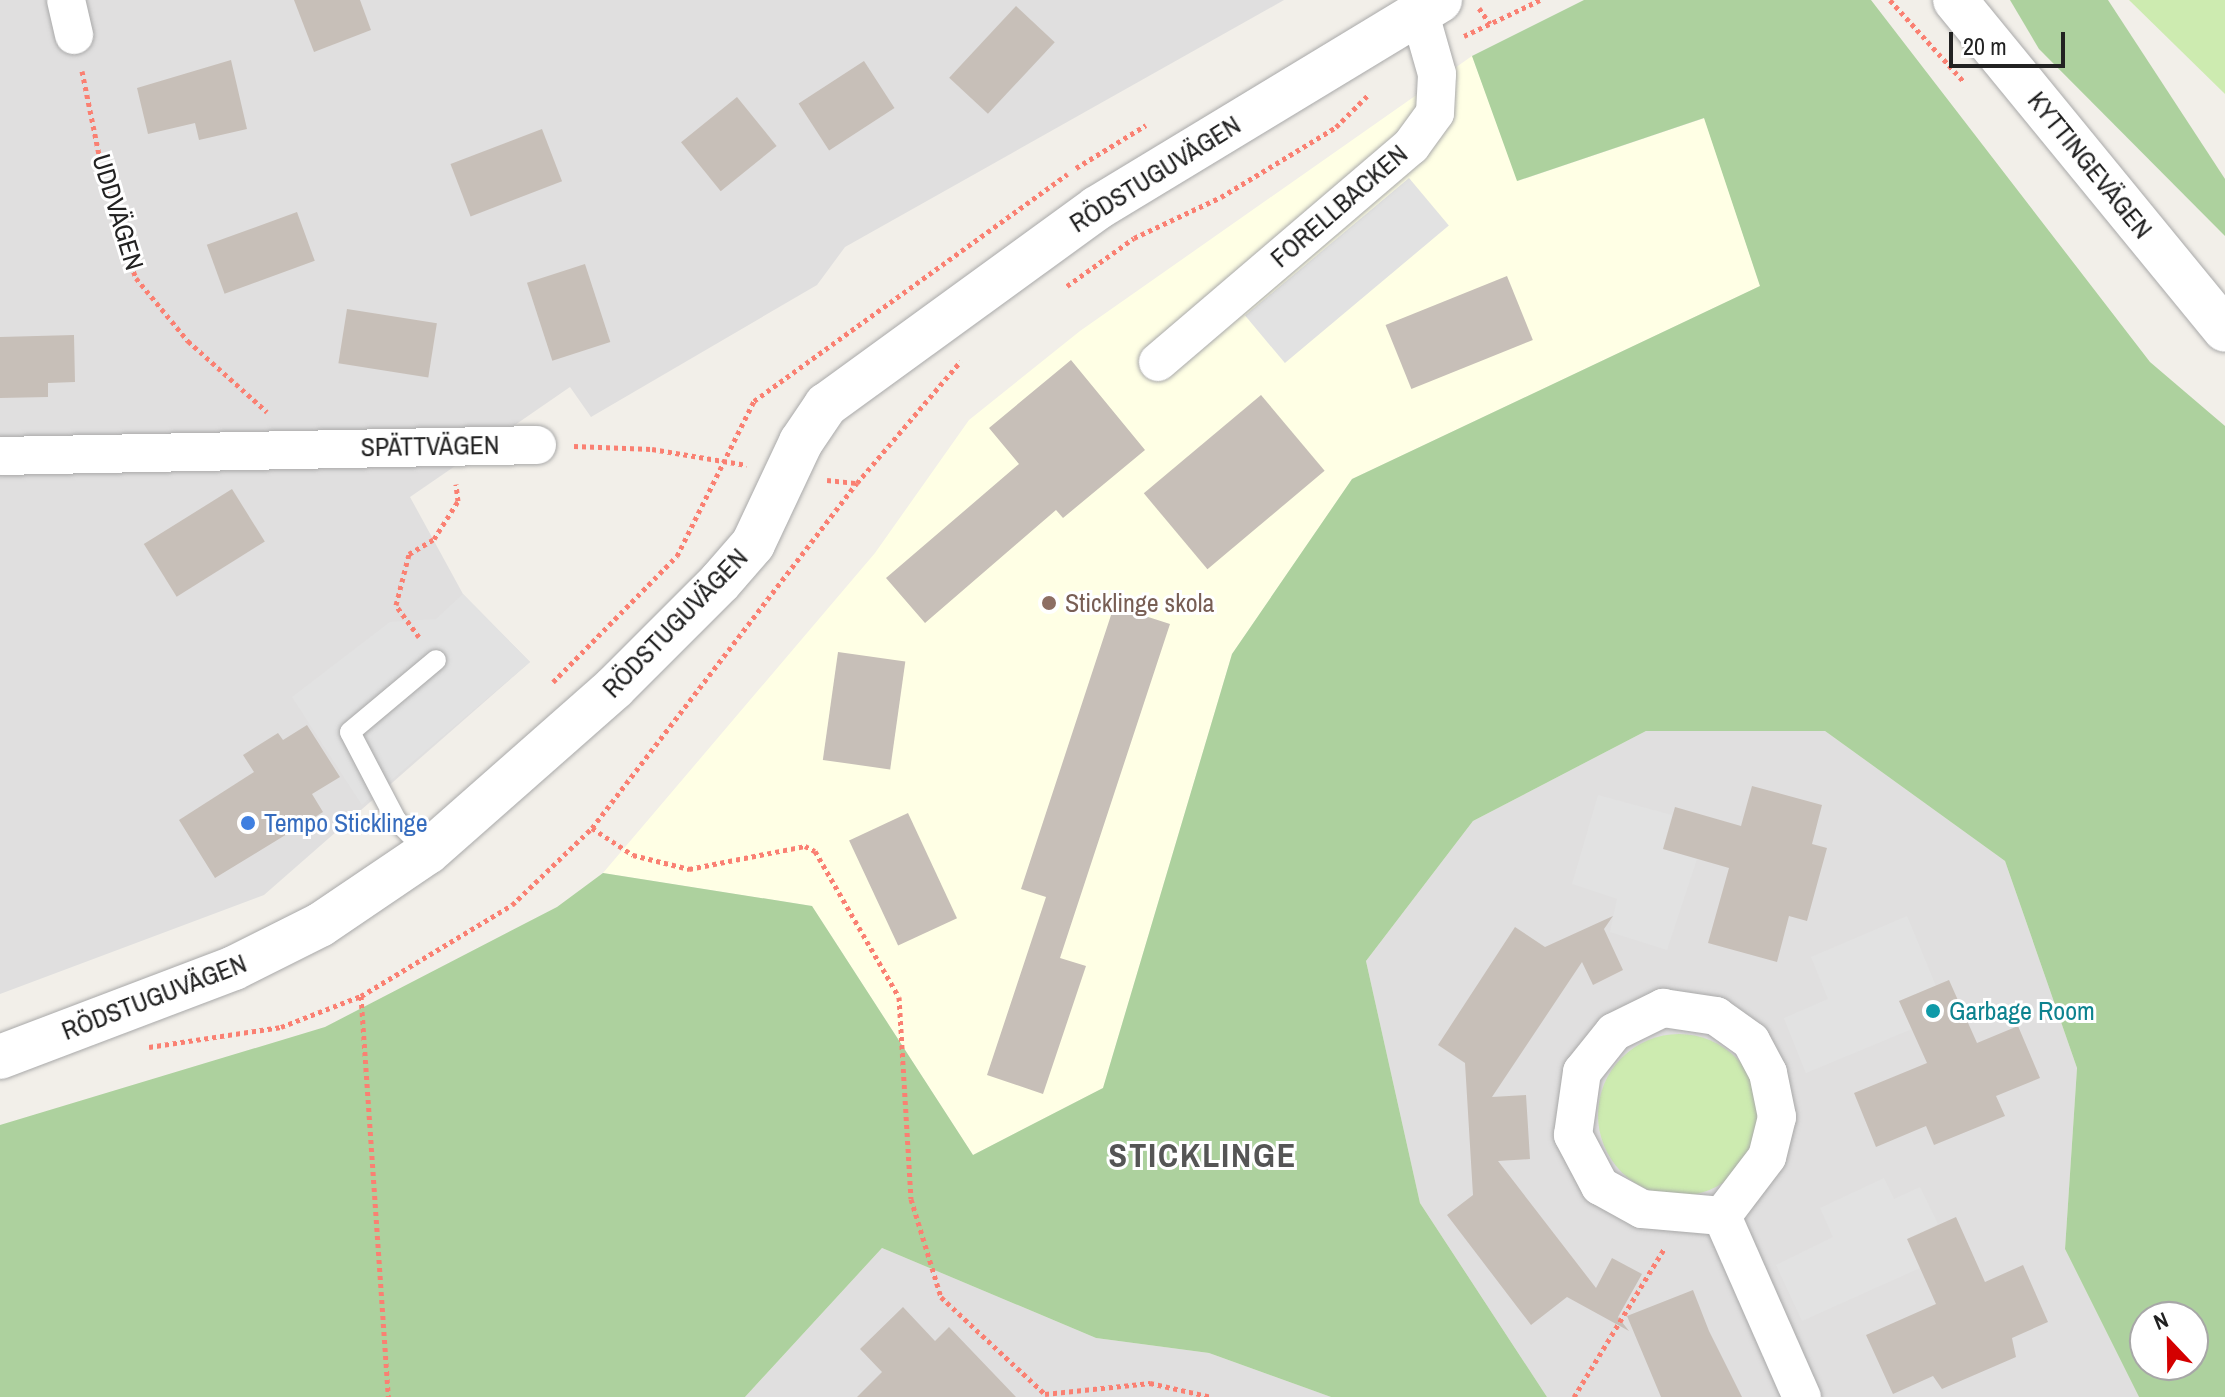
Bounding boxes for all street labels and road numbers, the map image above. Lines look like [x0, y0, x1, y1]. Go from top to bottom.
street label: KYTTINGEVÄGEN [2021, 85, 2159, 245]
street label: RÖDSTUGUVÄGEN [1064, 109, 1246, 239]
street label: FORELLBACKEN [1264, 138, 1414, 274]
street label: UDDVÄGEN [86, 150, 150, 274]
street label: SPÄTTVÄGEN [360, 429, 500, 463]
street label: RÖDSTUGUVÄGEN [596, 542, 754, 704]
street label: RÖDSTUGUVÄGEN [57, 947, 251, 1047]

